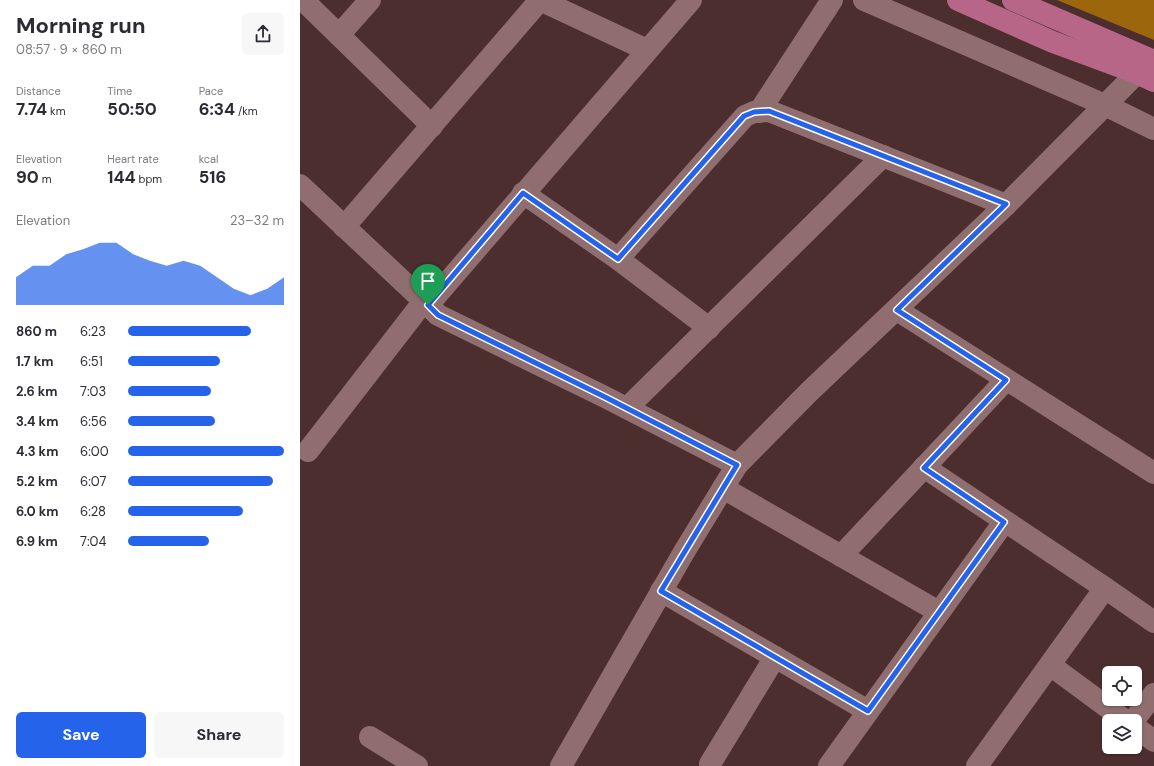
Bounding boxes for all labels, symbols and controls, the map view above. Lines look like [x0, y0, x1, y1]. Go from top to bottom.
text: Morning run [16, 11, 146, 40]
button: share [242, 13, 284, 55]
text: 08:57 · 9 × 860 m [16, 41, 122, 58]
text: Distance [16, 84, 61, 98]
text: Time [107, 84, 132, 98]
text: Pace [199, 84, 223, 98]
text: 7.74 [16, 98, 47, 120]
text: 50:50 [107, 98, 157, 120]
text: 6:34 [199, 98, 235, 120]
text: km [47, 104, 65, 118]
text: /km [235, 104, 258, 118]
text: Elevation [16, 152, 62, 166]
text: Heart rate [107, 152, 159, 166]
text: kcal [199, 152, 219, 166]
text: 90 [16, 166, 39, 188]
text: 144 [107, 166, 136, 188]
text: 516 [199, 166, 226, 188]
text: m [39, 172, 52, 186]
text: bpm [136, 172, 162, 186]
text: Elevation [16, 212, 70, 229]
text: 23–32 m [230, 212, 284, 229]
pin [411, 264, 445, 305]
icon: arrive [417, 270, 439, 292]
text: 860 m [16, 323, 57, 340]
text: 6:23 [80, 323, 106, 340]
text: 1.7 km [16, 353, 53, 370]
text: 6:51 [80, 353, 103, 370]
text: 2.6 km [16, 383, 57, 400]
text: 7:03 [80, 383, 106, 400]
text: 3.4 km [16, 413, 58, 430]
text: 6:56 [80, 413, 107, 430]
text: 4.3 km [16, 443, 58, 460]
text: 6:00 [80, 443, 109, 460]
text: 5.2 km [16, 473, 58, 490]
text: 6:07 [80, 473, 106, 490]
text: 6.0 km [16, 503, 59, 520]
text: 6:28 [80, 503, 106, 520]
text: 6.9 km [16, 533, 58, 550]
text: 7:04 [80, 533, 106, 550]
map controls [1102, 666, 1142, 754]
button: locate [1102, 666, 1142, 706]
button: Save [16, 712, 146, 758]
button: Share [154, 712, 284, 758]
button: layers [1102, 714, 1142, 754]

